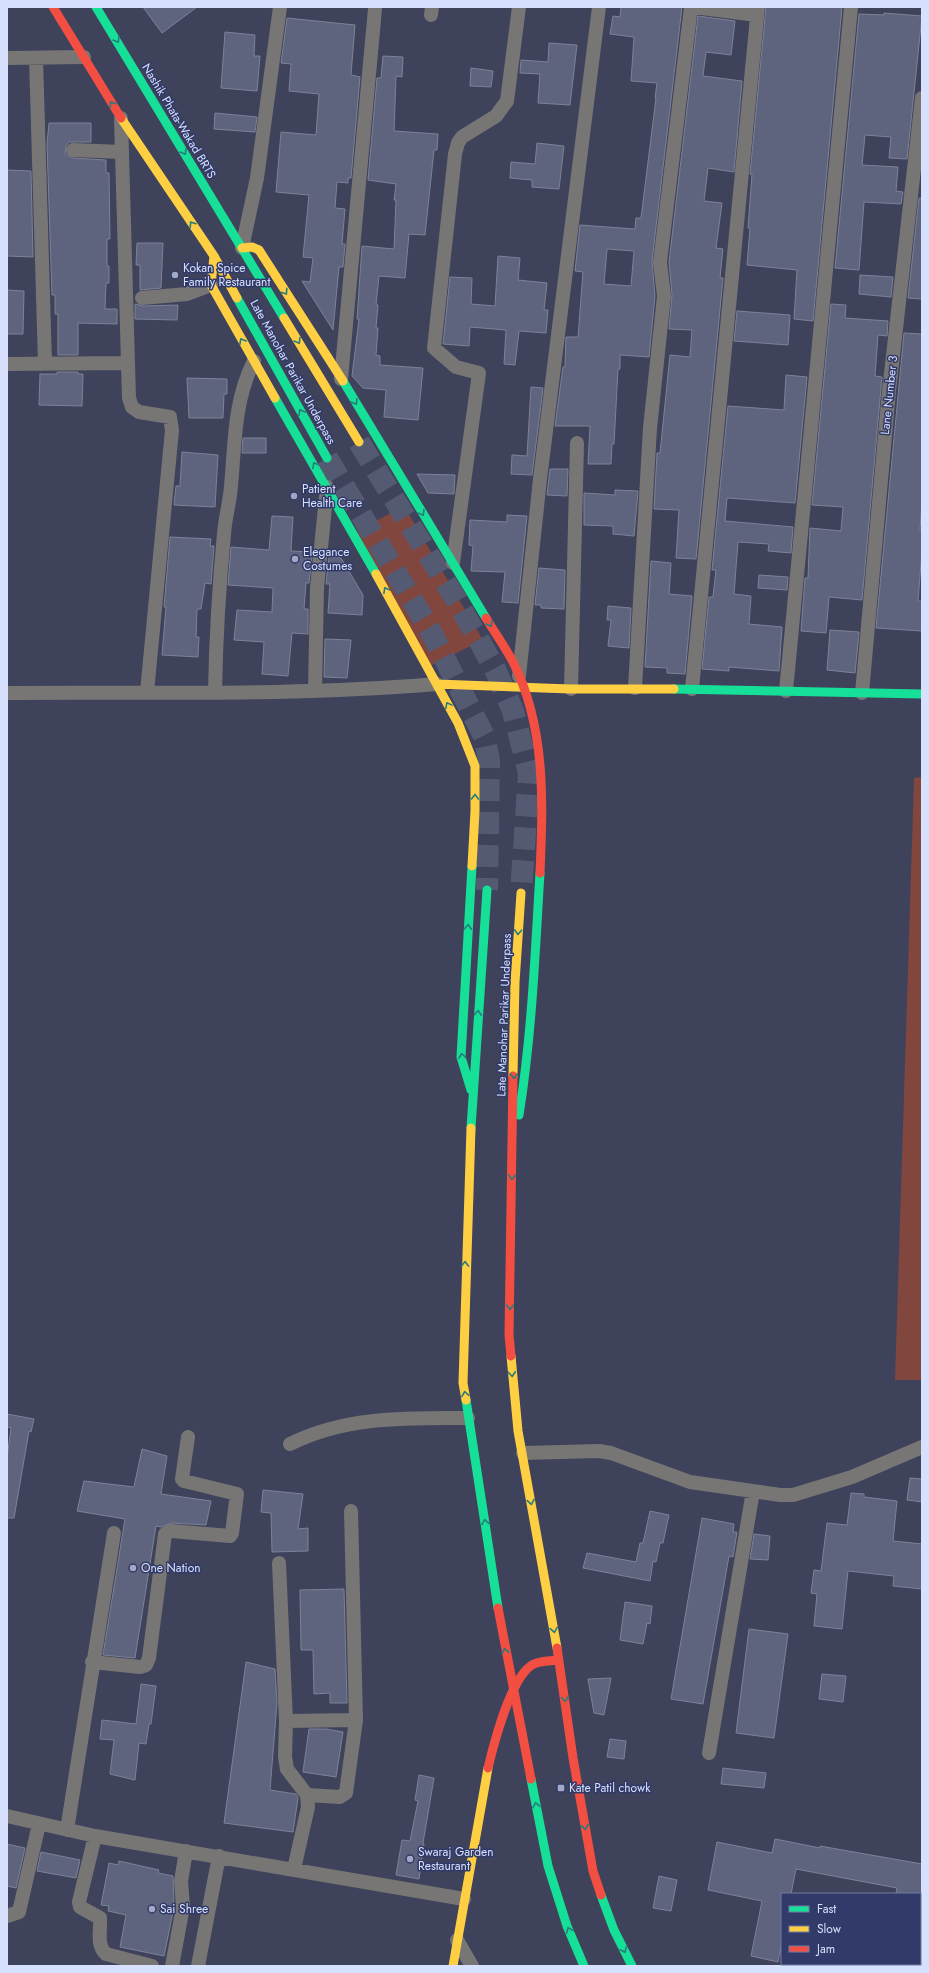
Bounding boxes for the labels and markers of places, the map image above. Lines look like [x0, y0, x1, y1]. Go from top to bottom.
place label: Kokan Spice Family Restaurant [183, 259, 270, 291]
marker: Kokan Spice Family Restaurant [170, 270, 180, 280]
place label: Patient Health Care [302, 480, 362, 512]
marker: Patient Health Care [289, 491, 299, 501]
place label: Elegance Costumes [303, 543, 352, 575]
marker: Elegance Costumes [290, 554, 300, 564]
place label: One Nation [141, 1559, 201, 1577]
marker: One Nation [128, 1563, 138, 1573]
place label: Kate Patil chowk [569, 1779, 651, 1797]
marker: Kate Patil chowk [556, 1783, 566, 1793]
place label: Swaraj Garden Restaurant [418, 1843, 494, 1875]
marker: Swaraj Garden Restaurant [405, 1854, 415, 1864]
place label: Sai Shree [160, 1900, 208, 1918]
marker: Sai Shree [147, 1904, 157, 1914]

